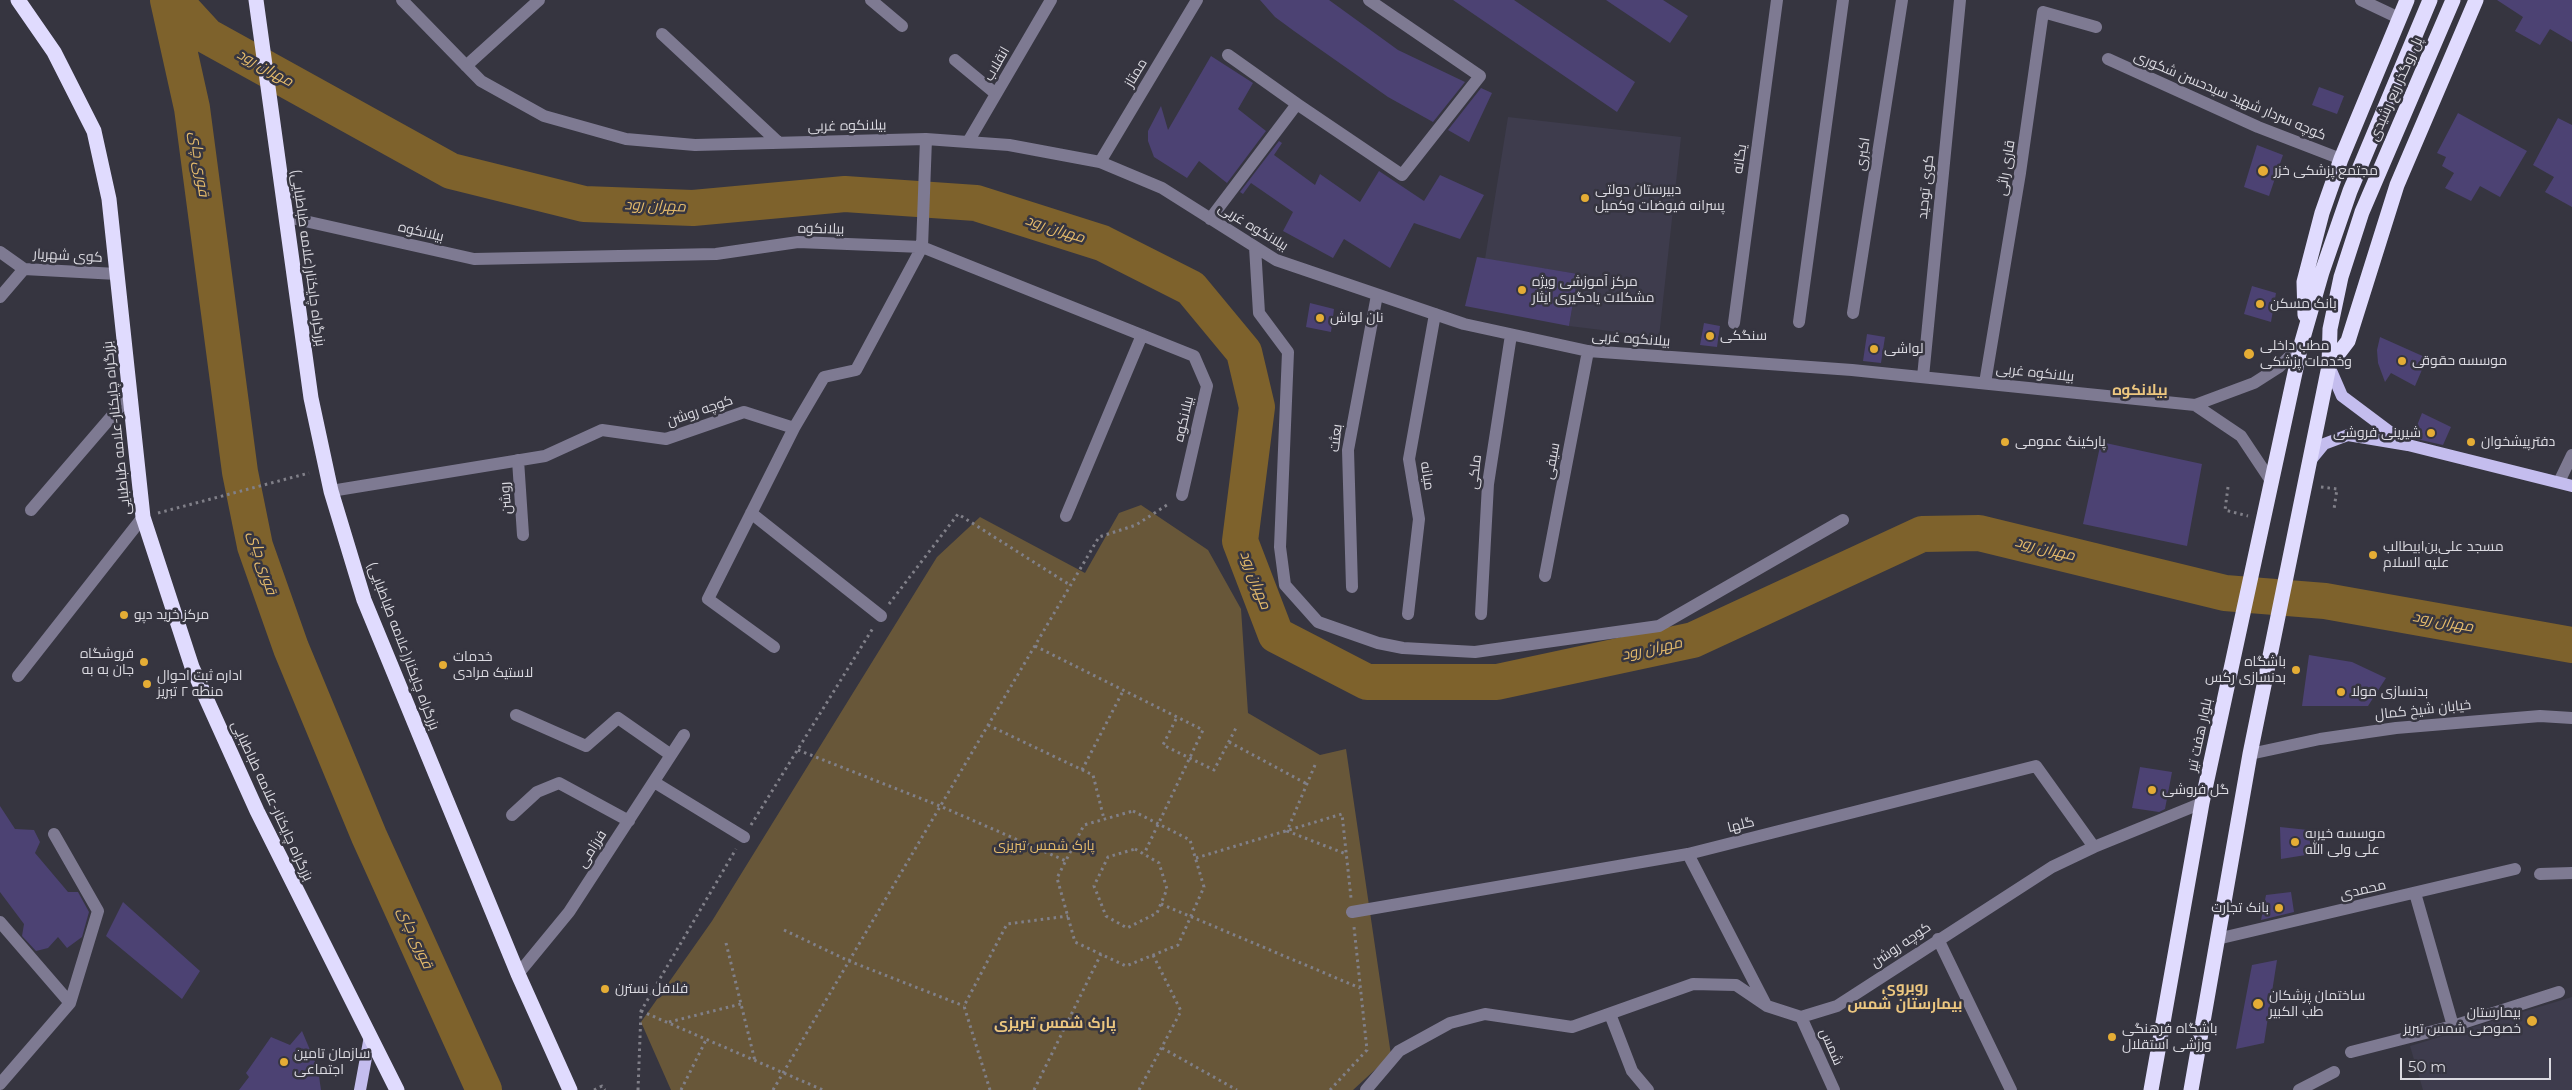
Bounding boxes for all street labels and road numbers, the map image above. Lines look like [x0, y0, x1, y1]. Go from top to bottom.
street label: پل روگذر ربع رشیدی [2366, 34, 2426, 144]
street label: انقلاب [980, 44, 1014, 84]
street label: کوچه سردار شهید سیدحسن شکوری [2131, 48, 2329, 144]
street label: ممتاز [1121, 56, 1151, 90]
street label: بیلانکوه غربی [807, 117, 887, 135]
street label: اکبری [1852, 136, 1874, 172]
street label: قاری راثی [1993, 139, 2019, 197]
street label: یگانه [1730, 143, 1750, 175]
street label: کوی توحید [1914, 154, 1938, 220]
street label: بزرگراه چایکنار(علامه طباطبایی) [287, 168, 329, 348]
street label: بیلانکوه غربی [1215, 200, 1291, 254]
street label: بیلانکوه [396, 219, 446, 245]
street label: بیلانکوه [798, 220, 844, 238]
street label: کوی شهریار [33, 246, 103, 266]
street label: بیلانکوه غربی [1591, 328, 1671, 350]
street label: بزرگراه چایکنار-علامه طباطبایی [100, 340, 134, 516]
street label: بیلانکوه غربی [1995, 361, 2075, 385]
street label: کوچه روشن [665, 392, 735, 430]
street label: بیلانکوه [1171, 394, 1197, 444]
street label: بعثت [1326, 423, 1346, 453]
street label: سیفی [1540, 441, 1564, 481]
street label: ملکی [1465, 454, 1485, 490]
street label: میانه [1416, 460, 1438, 492]
street label: روشن [496, 481, 516, 515]
street label: بزرگراه چایکنار(علامه طباطبایی) [363, 560, 443, 732]
street label: بلوار هفت تیر [2184, 697, 2216, 773]
street label: خیابان شیخ کمال [2374, 697, 2472, 723]
street label: بزرگراه چایکنار-علامه طباطبایی [227, 718, 317, 884]
street label: گلها [1726, 814, 1756, 836]
street label: فرزامی [574, 827, 610, 871]
street label: محمدی [2338, 877, 2388, 903]
street label: کوچه روشن [1868, 919, 1934, 971]
street label: شمس [1815, 1026, 1847, 1068]

